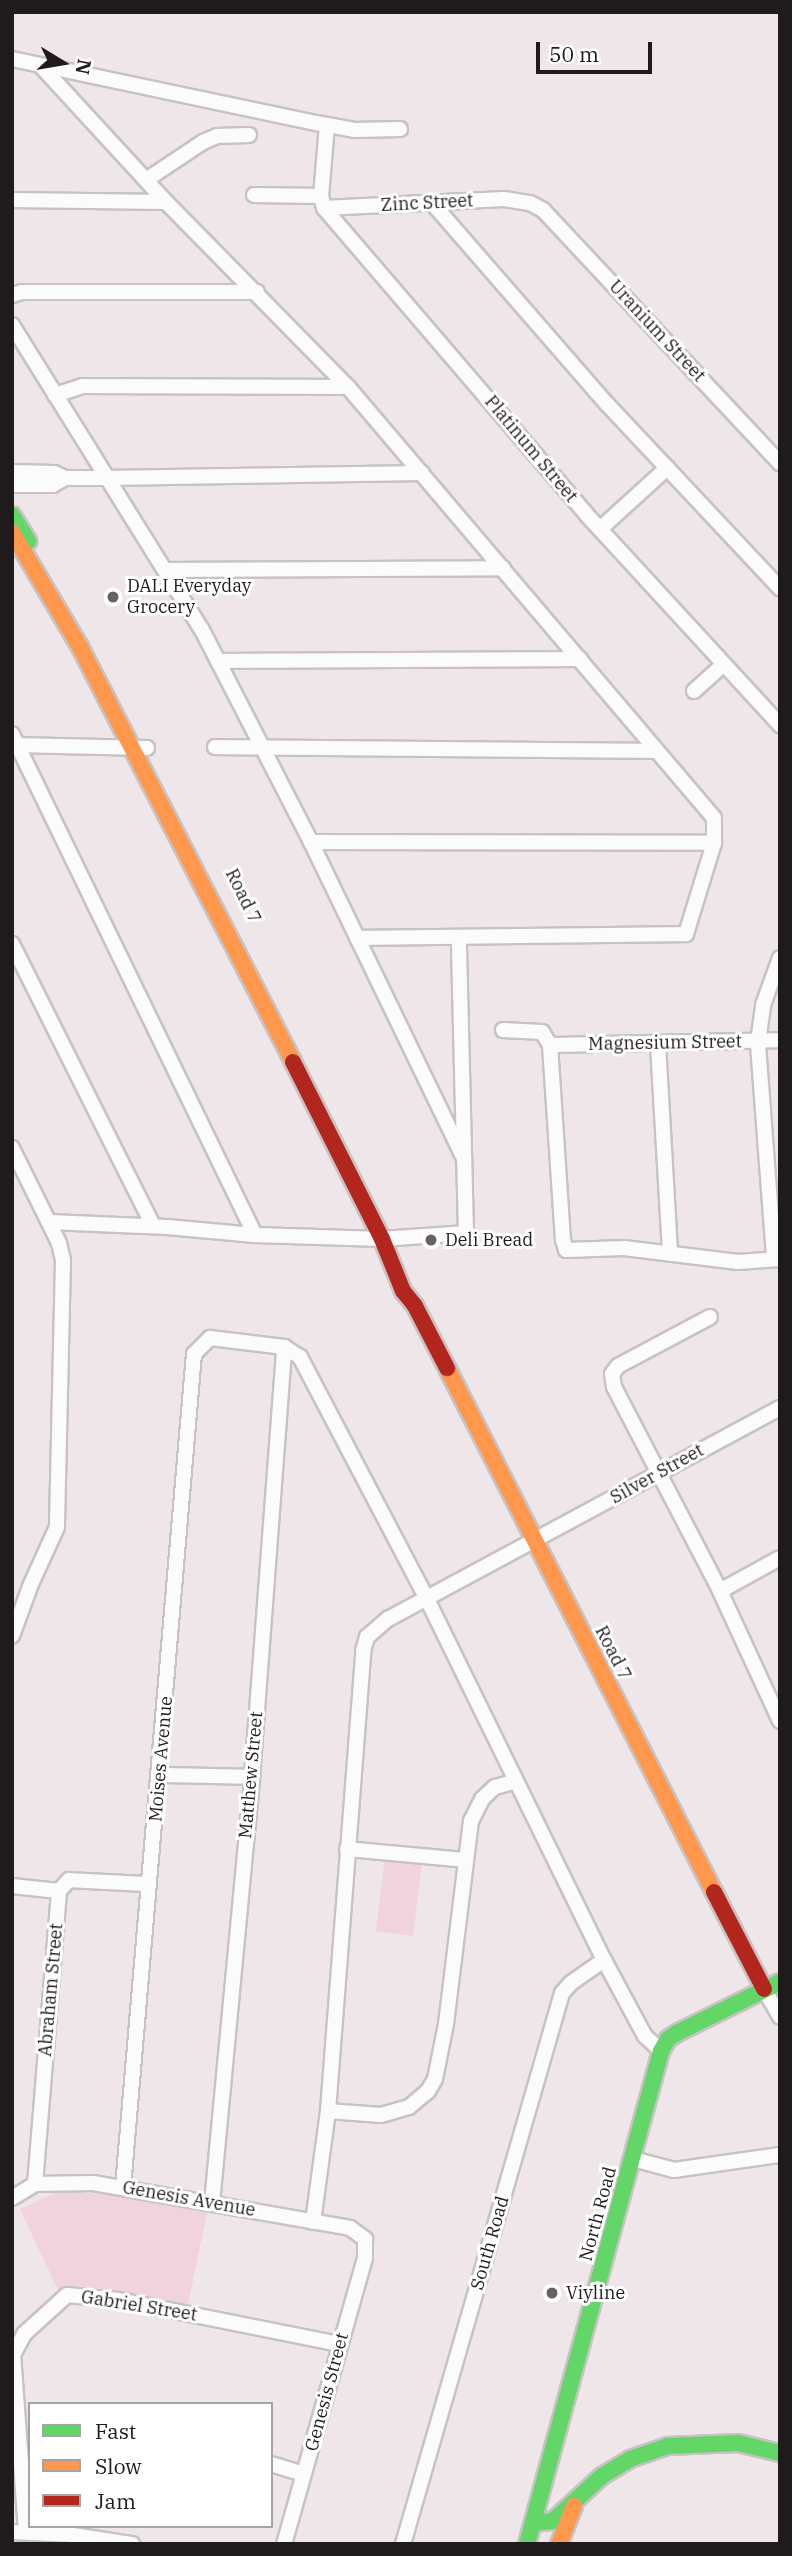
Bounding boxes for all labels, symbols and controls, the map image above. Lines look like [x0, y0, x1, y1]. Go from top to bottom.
north arrow [28, 28, 98, 98]
scale bar [540, 28, 656, 72]
text: 50 m [549, 40, 599, 68]
text: N [70, 57, 97, 77]
street label: Zinc Street [380, 190, 474, 216]
street label: Uranium Street [604, 276, 710, 386]
street label: Platinum Street [480, 391, 582, 507]
place label: DALI Everyday Grocery [127, 576, 251, 618]
marker: DALI Everyday Grocery [105, 589, 121, 605]
street label: Road 7 [221, 865, 265, 927]
street label: Magnesium Street [588, 1031, 742, 1055]
place label: Deli Bread [445, 1229, 533, 1251]
marker: Deli Bread [423, 1232, 439, 1248]
street label: Silver Street [607, 1439, 707, 1509]
street label: Road 7 [590, 1622, 636, 1684]
street label: Moises Avenue [145, 1695, 177, 1823]
street label: Matthew Street [235, 1711, 267, 1839]
street label: Abraham Street [34, 1922, 68, 2058]
street label: North Road [575, 2164, 621, 2264]
street label: Genesis Avenue [121, 2177, 257, 2221]
street label: South Road [466, 2194, 514, 2292]
place label: Viyline [566, 2282, 625, 2304]
marker: Viyline [544, 2285, 560, 2301]
street label: Gabriel Street [80, 2286, 198, 2326]
street label: Genesis Street [301, 2330, 353, 2454]
legend [28, 2402, 273, 2528]
text: Fast [95, 2417, 136, 2445]
text: Slow [95, 2452, 142, 2480]
text: Jam [95, 2487, 136, 2515]

